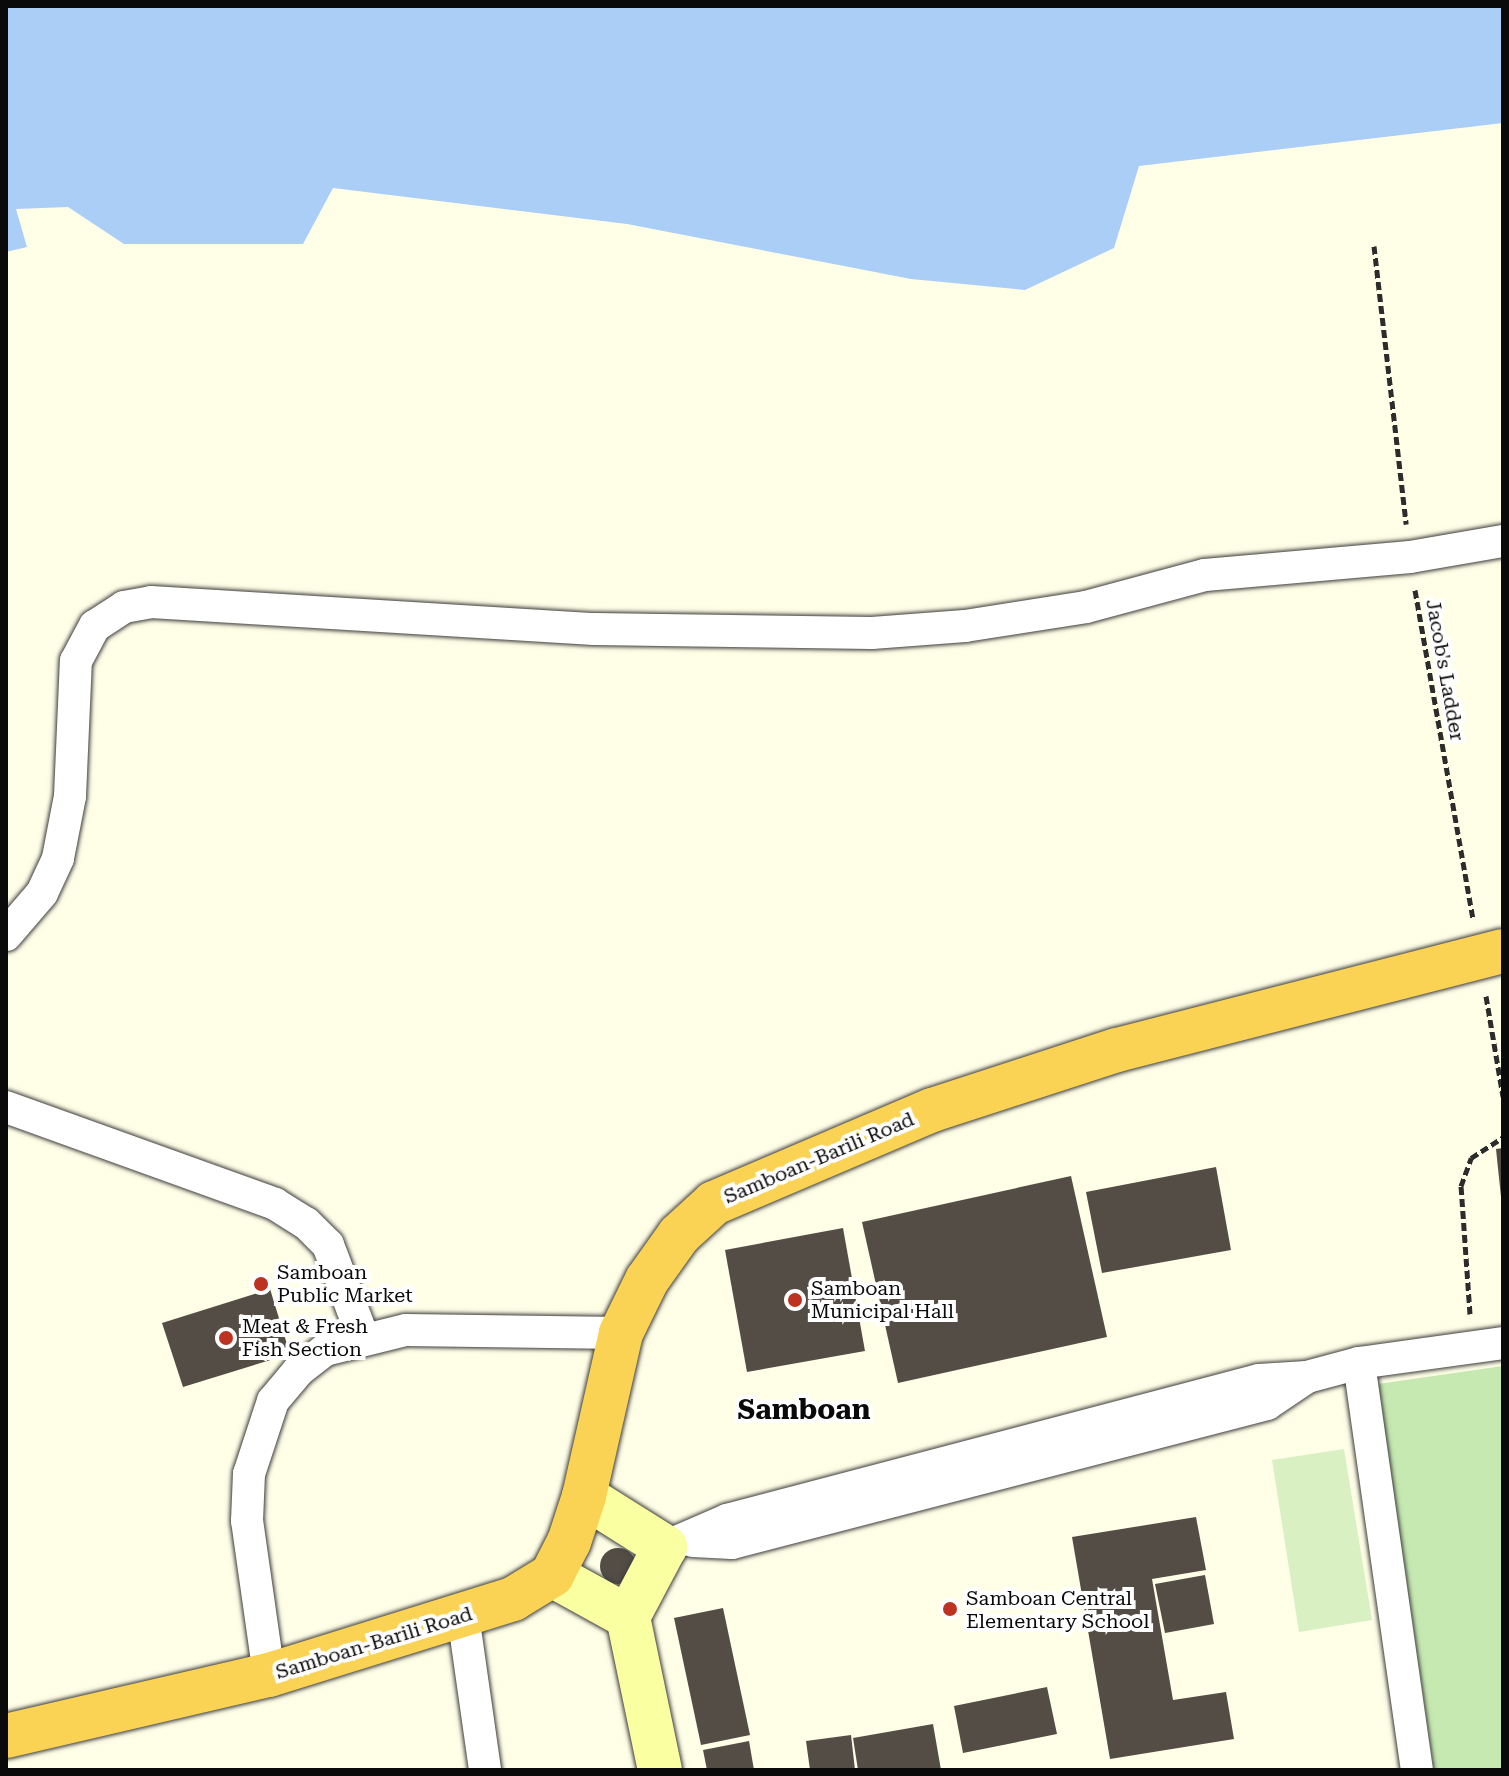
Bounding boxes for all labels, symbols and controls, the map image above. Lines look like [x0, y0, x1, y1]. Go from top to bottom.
street label: Jacob's Ladder [1421, 597, 1469, 743]
street label: Samboan-Barili Road [720, 1107, 918, 1209]
place label: Samboan Public Market [277, 1260, 413, 1307]
marker: Samboan Public Market [252, 1275, 270, 1293]
place label: Samboan Municipal Hall [811, 1276, 954, 1323]
marker: Samboan Municipal Hall [786, 1291, 804, 1309]
place label: Meat & Fresh Fish Section [242, 1314, 368, 1361]
marker: Meat & Fresh Fish Section [217, 1329, 235, 1347]
district label: Samboan [738, 1393, 870, 1427]
place label: Samboan Central Elementary School [966, 1586, 1149, 1633]
marker: Samboan Central Elementary School [941, 1600, 959, 1618]
street label: Samboan-Barili Road [273, 1602, 475, 1684]

